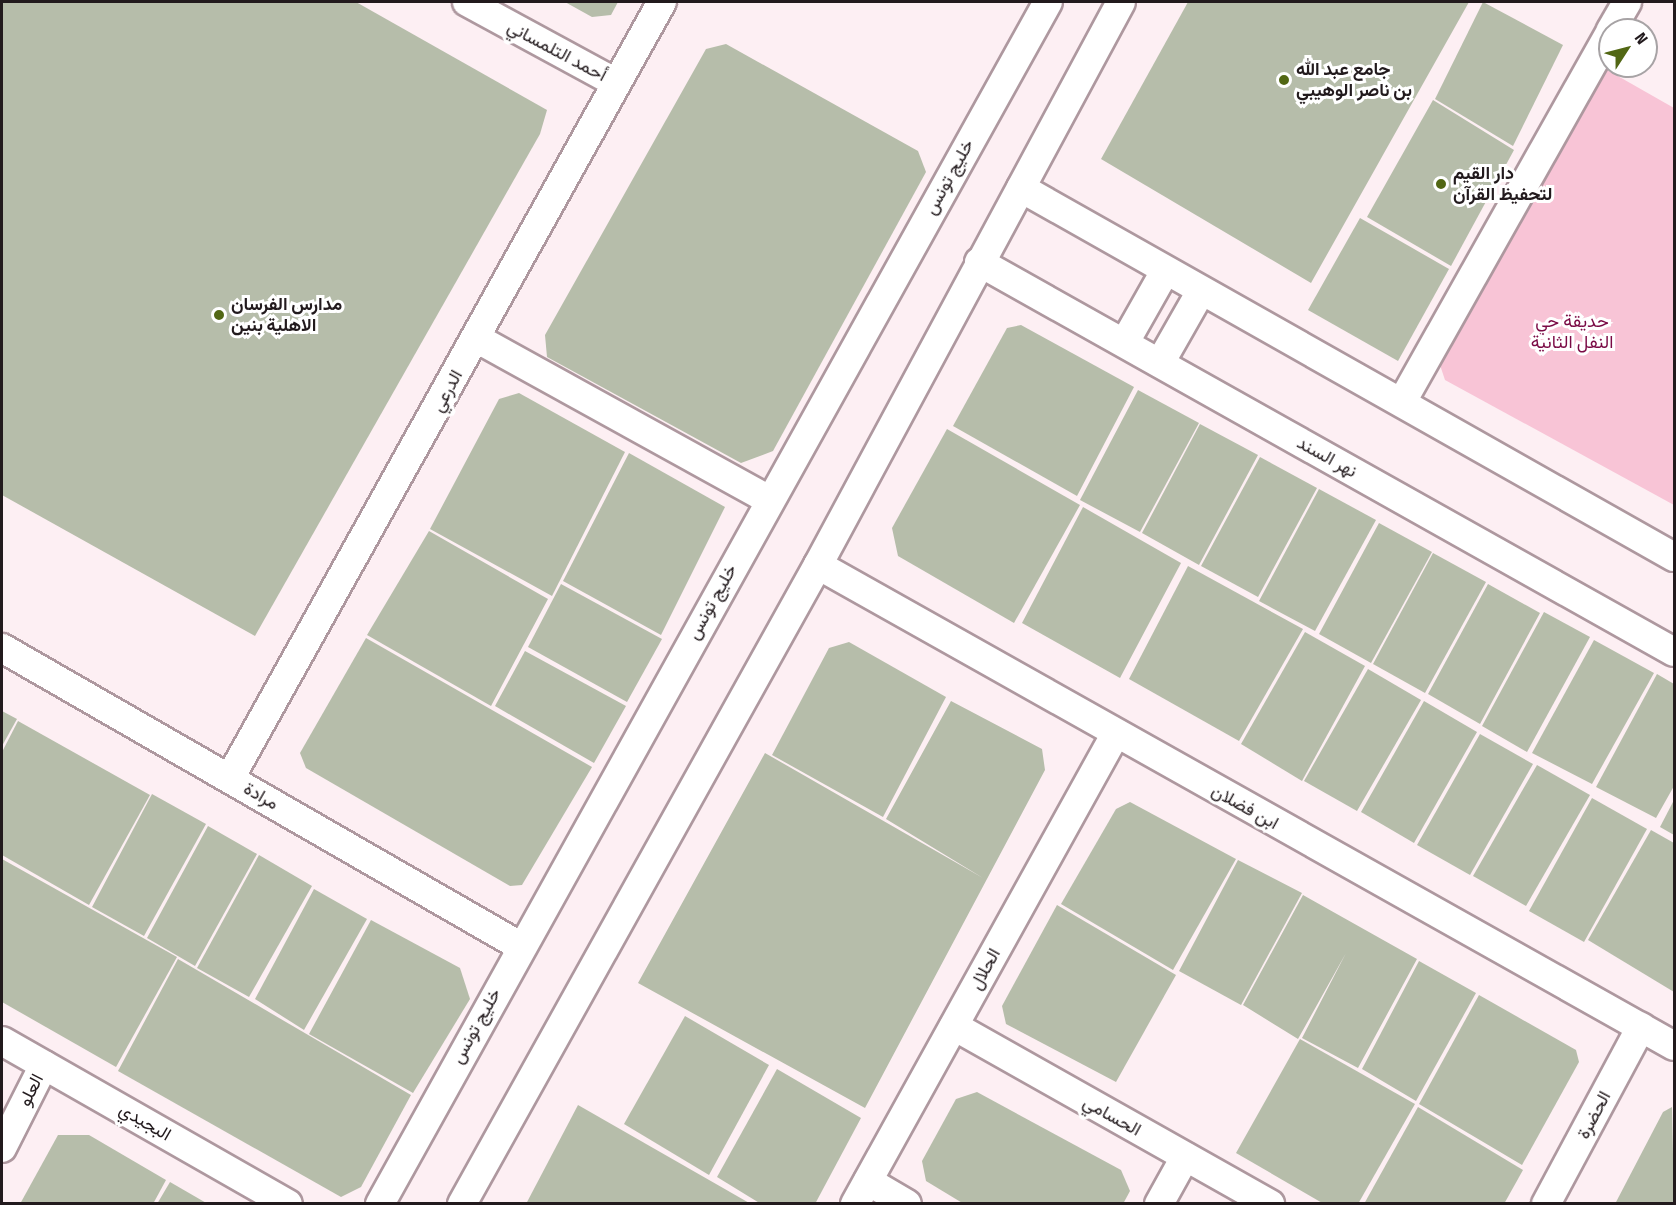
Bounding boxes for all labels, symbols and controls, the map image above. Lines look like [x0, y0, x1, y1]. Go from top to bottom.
street label: أحمد التلمساني [504, 16, 610, 86]
north arrow [1598, 18, 1658, 78]
text: N [1631, 29, 1652, 48]
place label: جامع عبد الله بن ناصر الوهيبي [1296, 59, 1412, 101]
marker: جامع عبد الله بن ناصر الوهيبي [1277, 73, 1291, 87]
street label: خليج تونس [919, 136, 979, 218]
place label: دار القيم لتحفيظ القرآن [1453, 163, 1552, 206]
marker: دار القيم لتحفيظ القرآن [1434, 177, 1448, 191]
place label: مدارس الفرسان الاهلية بنين [231, 294, 342, 336]
marker: مدارس الفرسان الاهلية بنين [212, 308, 226, 322]
park label: حديقة حي النفل الثانية [1531, 311, 1613, 354]
street label: الدرعي [427, 366, 467, 416]
street label: نهر السند [1293, 432, 1361, 482]
street label: خليج تونس [682, 561, 742, 643]
street label: مرادة [240, 778, 282, 814]
street label: ابن فضلان [1208, 780, 1282, 834]
street label: الحلال [965, 945, 1005, 993]
street label: خليج تونس [446, 985, 506, 1067]
street label: العلو [14, 1070, 48, 1110]
street label: الحضرة [1572, 1087, 1616, 1143]
street label: الحسامي [1079, 1091, 1145, 1141]
street label: البجيدي [115, 1098, 175, 1146]

